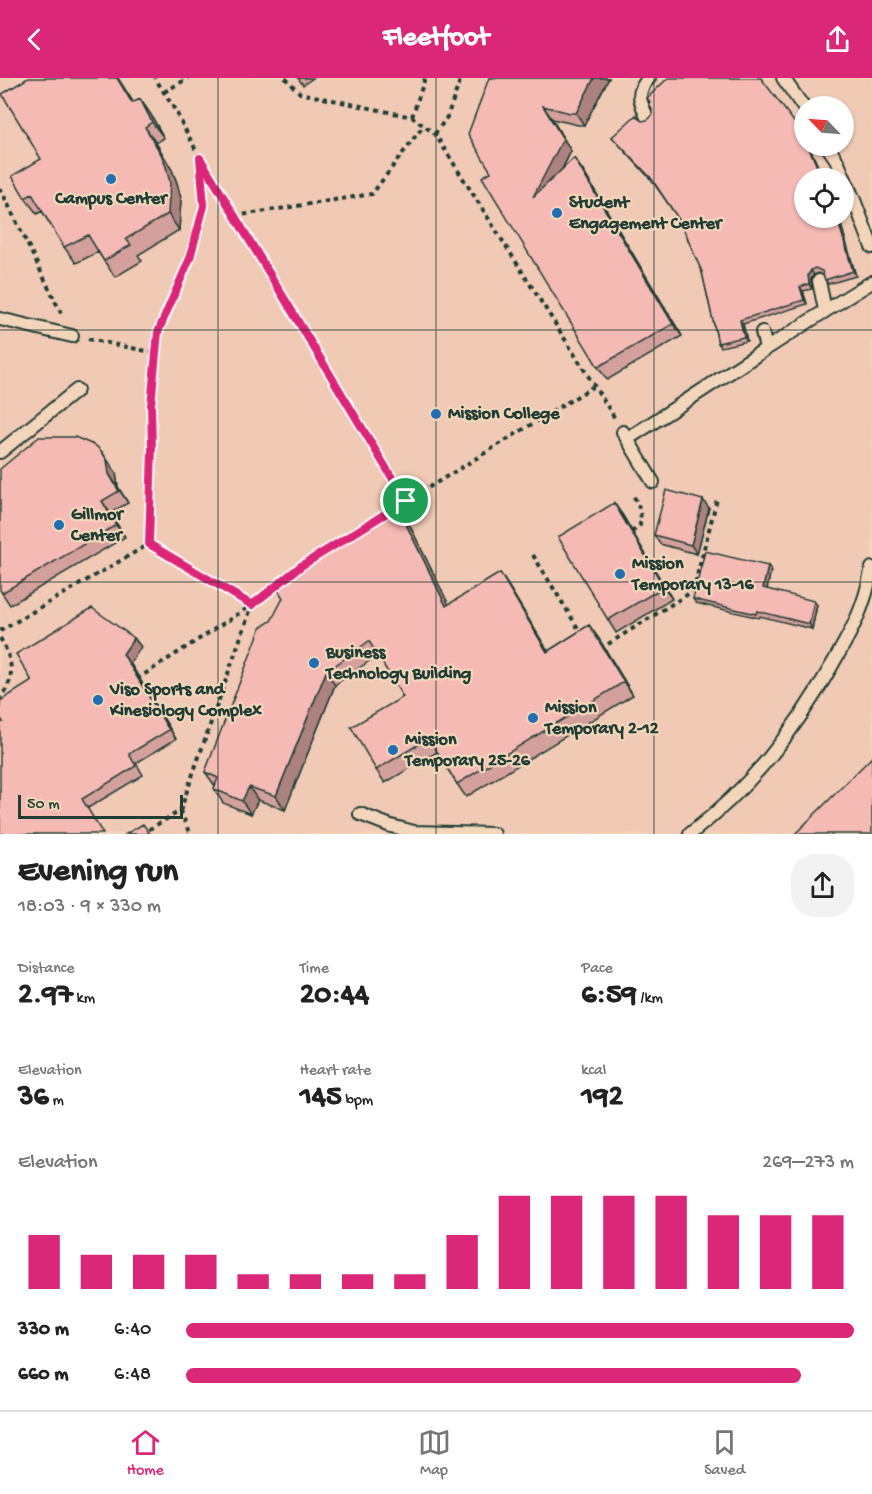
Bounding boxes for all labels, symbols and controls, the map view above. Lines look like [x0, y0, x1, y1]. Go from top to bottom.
icon: back [18, 23, 51, 56]
text: Fleetfoot [383, 23, 489, 55]
icon: share [821, 23, 854, 56]
north arrow [794, 96, 854, 156]
map controls [794, 96, 854, 228]
button: locate [794, 168, 854, 228]
marker: Campus Center [104, 172, 118, 186]
place label: Campus Center [54, 189, 169, 210]
place label: Student Engagement Center [569, 193, 724, 235]
marker: Student Engagement Center [550, 206, 564, 220]
place label: Mission College [448, 404, 560, 425]
marker: Mission College [429, 407, 443, 421]
pin [380, 475, 431, 526]
icon: arrive [389, 484, 422, 517]
place label: Gillmor Center [70, 505, 125, 547]
marker: Gillmor Center [52, 518, 66, 532]
place label: Mission Temporary 13-16 [630, 554, 755, 596]
marker: Mission Temporary 13-16 [613, 567, 627, 581]
place label: Business Technology Building [324, 643, 471, 685]
marker: Business Technology Building [307, 656, 321, 670]
place label: Viso Sports and Kinesiology Complex [109, 680, 262, 722]
marker: Viso Sports and Kinesiology Complex [91, 693, 105, 707]
place label: Mission Temporary 2-12 [543, 698, 659, 740]
marker: Mission Temporary 2-12 [526, 711, 540, 725]
place label: Mission Temporary 25-26 [403, 730, 531, 772]
marker: Mission Temporary 25-26 [386, 743, 400, 757]
scale bar [18, 792, 183, 820]
text: 50 m [27, 796, 60, 815]
text: Evening run [18, 854, 178, 892]
button: share [791, 854, 854, 917]
text: 18:03 · 9 × 330 m [18, 896, 161, 919]
text: Distance [18, 960, 75, 979]
text: Time [300, 960, 329, 979]
text: Pace [581, 960, 613, 979]
text: 2.97 [18, 979, 73, 1014]
text: 20:44 [300, 979, 369, 1014]
text: 6:59 [581, 979, 637, 1014]
text: km [73, 990, 95, 1009]
text: /km [637, 990, 663, 1009]
text: Elevation [18, 1062, 82, 1081]
text: Heart rate [300, 1062, 371, 1081]
text: kcal [581, 1062, 606, 1081]
text: 36 [18, 1081, 49, 1116]
text: 145 [300, 1081, 342, 1116]
text: 192 [581, 1081, 623, 1116]
text: m [49, 1092, 64, 1111]
text: bpm [342, 1092, 373, 1111]
text: Elevation [18, 1152, 98, 1175]
text: 269–273 m [762, 1152, 854, 1175]
text: 330 m [18, 1319, 69, 1342]
text: 6:40 [114, 1319, 151, 1342]
text: 660 m [18, 1364, 69, 1387]
text: 6:48 [114, 1364, 151, 1387]
tab: Home [127, 1426, 164, 1481]
tab: Map [418, 1426, 451, 1481]
tab: Saved [704, 1426, 745, 1481]

